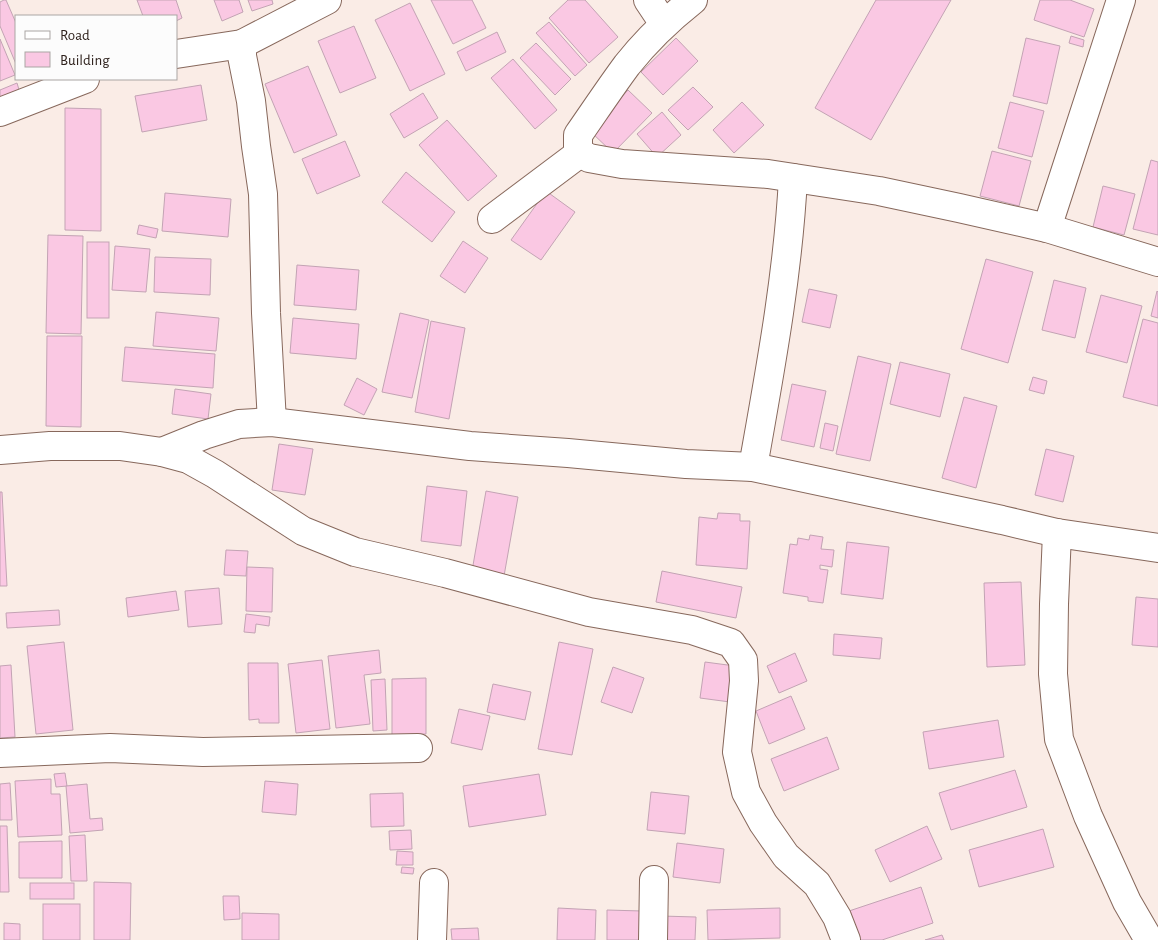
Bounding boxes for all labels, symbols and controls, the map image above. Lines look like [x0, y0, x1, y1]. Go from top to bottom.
legend [15, 15, 178, 80]
text: Road [60, 28, 90, 43]
text: Building [60, 53, 110, 68]

